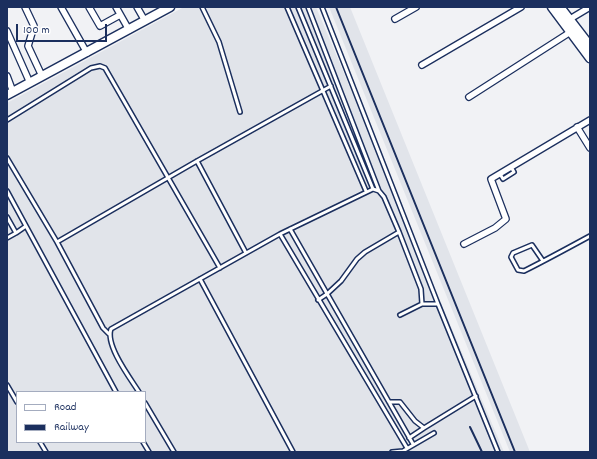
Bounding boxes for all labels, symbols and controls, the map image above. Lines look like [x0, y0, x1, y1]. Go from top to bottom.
scale bar [18, 16, 109, 42]
text: 100 m [23, 22, 50, 39]
legend [16, 391, 146, 443]
text: Road [54, 399, 76, 416]
text: Railway [54, 419, 89, 436]

